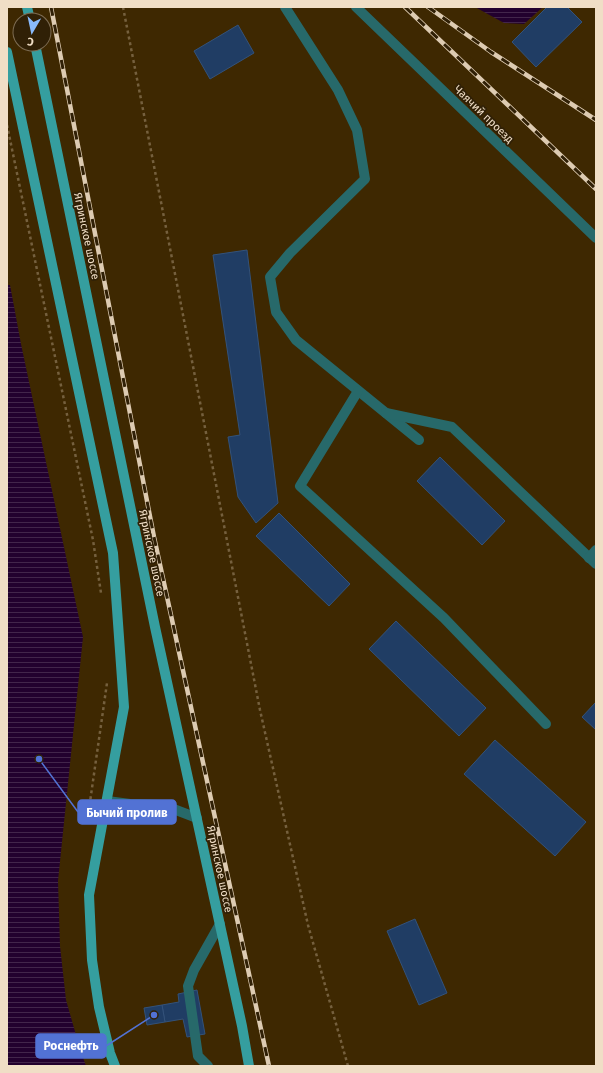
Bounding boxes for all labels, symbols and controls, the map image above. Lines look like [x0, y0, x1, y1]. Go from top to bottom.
north arrow [12, 12, 52, 52]
text: С [26, 34, 35, 48]
street label: Чаячий проезд [451, 83, 516, 146]
street label: Ягринское шоссе [71, 191, 102, 281]
street label: Ягринское шоссе [136, 508, 167, 598]
callout: Бычий пролив [78, 800, 176, 824]
text: Бычий пролив [86, 806, 168, 820]
street label: Ягринское шоссе [204, 824, 235, 914]
callout: Роснефть [36, 1034, 106, 1058]
text: Роснефть [44, 1039, 99, 1053]

